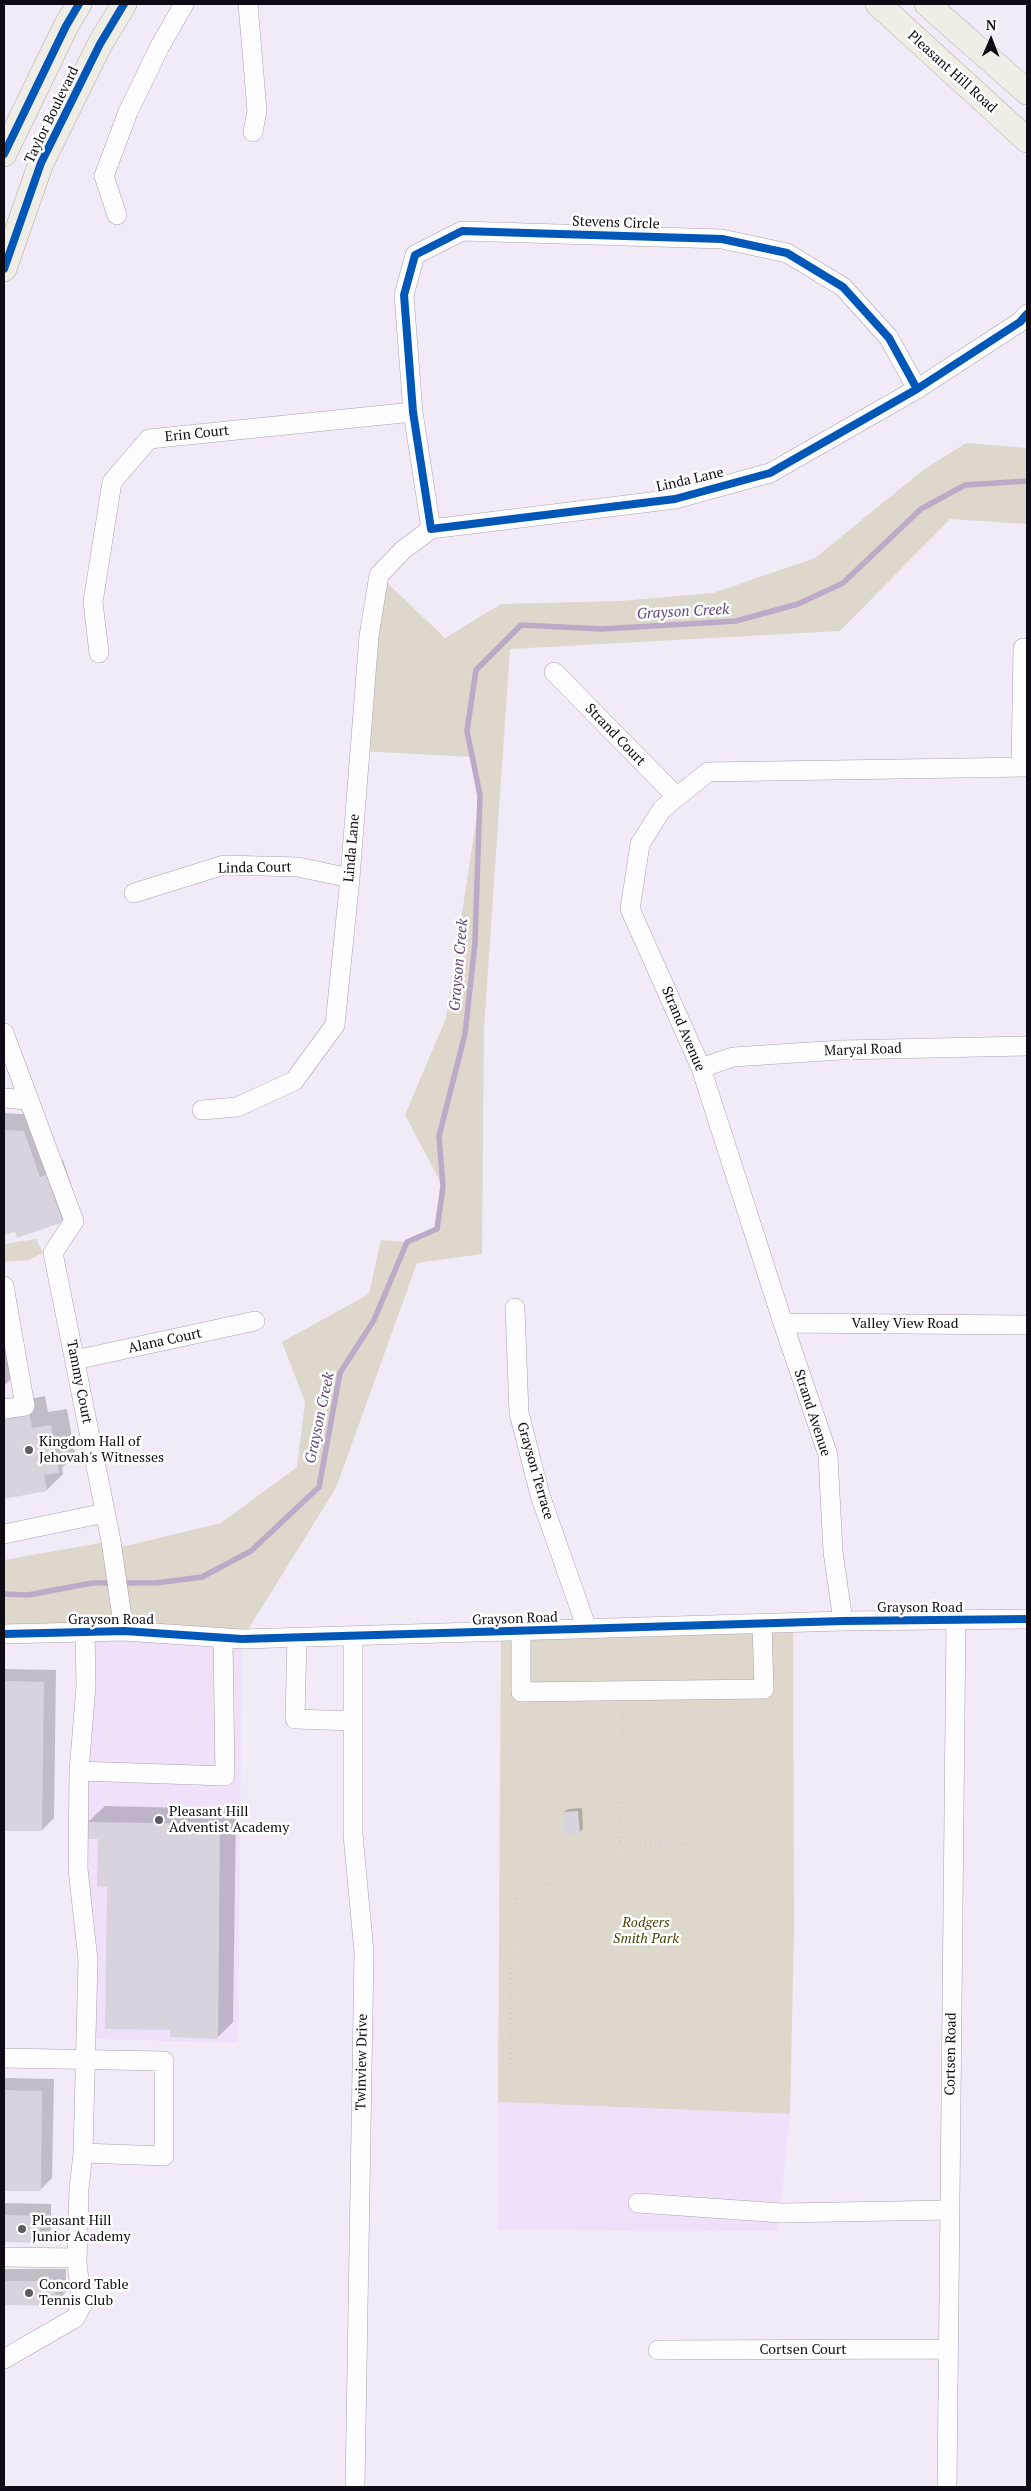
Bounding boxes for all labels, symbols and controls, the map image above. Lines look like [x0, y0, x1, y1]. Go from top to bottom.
north arrow [966, 15, 1016, 65]
text: N [986, 15, 997, 34]
street label: Pleasant Hill Road [904, 28, 1000, 116]
street label: Taylor Boulevard [21, 64, 83, 166]
street label: Stevens Circle [572, 213, 660, 233]
street label: Erin Court [164, 422, 230, 446]
street label: Linda Lane [655, 464, 725, 496]
water label: Grayson Creek [636, 601, 730, 623]
street label: Strand Court [581, 701, 649, 769]
street label: Linda Lane [341, 813, 363, 883]
street label: Linda Court [218, 859, 292, 877]
water label: Grayson Creek [446, 918, 472, 1012]
street label: Strand Avenue [658, 984, 708, 1074]
street label: Maryal Road [824, 1040, 902, 1060]
street label: Valley View Road [852, 1316, 958, 1332]
street label: Alana Court [127, 1325, 203, 1357]
street label: Tammy Court [63, 1339, 95, 1425]
street label: Strand Avenue [790, 1367, 834, 1459]
water label: Grayson Creek [302, 1371, 338, 1465]
street label: Grayson Terrace [513, 1420, 557, 1522]
place label: Kingdom Hall of Jehovah's Witnesses [39, 1434, 164, 1466]
marker: Kingdom Hall of Jehovah's Witnesses [23, 1444, 35, 1456]
street label: Grayson Road [877, 1600, 963, 1616]
street label: Grayson Road [472, 1609, 558, 1629]
street label: Grayson Road [68, 1612, 154, 1628]
place label: Pleasant Hill Adventist Academy [169, 1804, 289, 1836]
marker: Pleasant Hill Adventist Academy [153, 1814, 165, 1826]
park label: Rodgers Smith Park [613, 1915, 679, 1948]
street label: Cortsen Road [942, 2012, 960, 2096]
street label: Twinview Drive [353, 2014, 371, 2110]
place label: Pleasant Hill Junior Academy [32, 2213, 130, 2246]
marker: Pleasant Hill Junior Academy [16, 2223, 28, 2235]
place label: Concord Table Tennis Club [39, 2277, 129, 2310]
marker: Concord Table Tennis Club [23, 2287, 35, 2299]
street label: Cortsen Court [760, 2342, 846, 2358]

